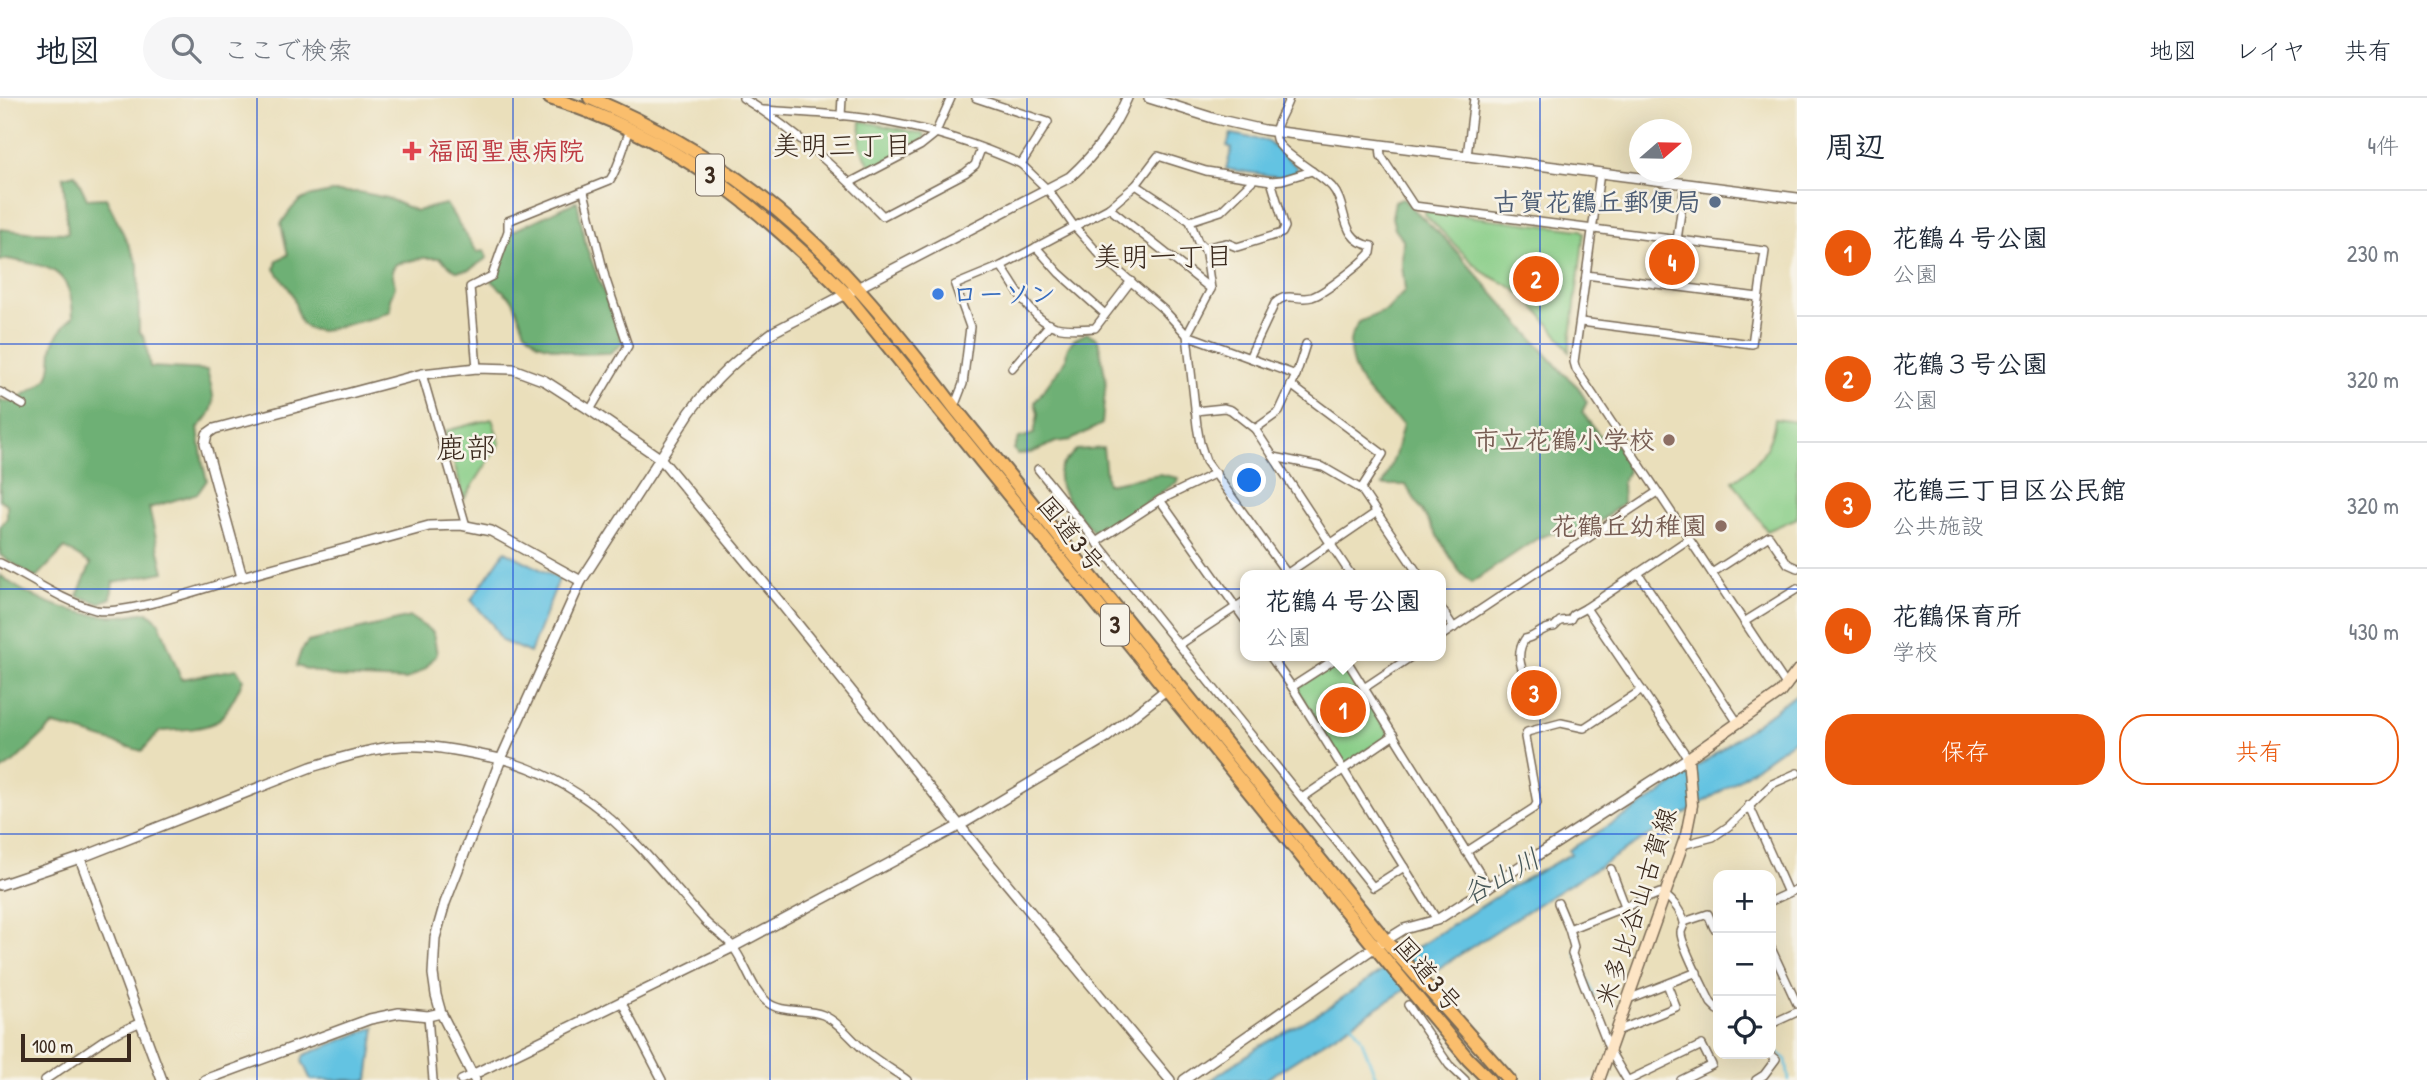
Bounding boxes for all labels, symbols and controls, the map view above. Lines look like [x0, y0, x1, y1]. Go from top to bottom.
search box [143, 17, 633, 80]
text: 地図 [35, 28, 101, 72]
icon: search [167, 29, 205, 67]
text: ここで検索 [223, 32, 353, 67]
text: 地図 [2149, 34, 2197, 66]
text: レイヤ [2235, 34, 2306, 66]
text: 共有 [2344, 34, 2392, 66]
north arrow [1629, 119, 1692, 182]
district label: 美明三丁目 [772, 126, 912, 164]
text: 周辺 [1825, 126, 1885, 166]
text: 4件 [2367, 130, 2399, 161]
place label: 福岡聖恵病院 [428, 133, 584, 168]
marker: 福岡聖恵病院 [402, 141, 422, 161]
road number: 3 [696, 154, 724, 196]
place label: 古賀花鶴丘郵便局 [1493, 184, 1701, 219]
marker: 古賀花鶴丘郵便局 [1707, 194, 1723, 210]
text: 花鶴４号公園 [1892, 220, 2048, 255]
pin: 4 [1649, 236, 1695, 288]
district label: 美明一丁目 [1093, 237, 1233, 275]
text: 1 [1844, 238, 1852, 269]
text: 230 m [2347, 238, 2399, 269]
pin: 2 [1513, 253, 1559, 305]
text: 公園 [1892, 258, 1938, 289]
place label: ローソン [952, 276, 1056, 311]
marker: ローソン [930, 286, 946, 302]
text: 花鶴３号公園 [1892, 346, 2048, 381]
text: 2 [1843, 364, 1853, 395]
text: 320 m [2347, 364, 2399, 395]
text: 公園 [1892, 384, 1938, 415]
place label: 市立花鶴小学校 [1473, 422, 1655, 457]
district label: 鹿部 [436, 427, 496, 467]
marker: 市立花鶴小学校 [1661, 432, 1677, 448]
your location [1232, 463, 1266, 497]
text: 花鶴三丁目区公民館 [1892, 472, 2126, 507]
street label: 国道3号 [1030, 488, 1113, 580]
text: 3 [1843, 490, 1853, 521]
text: 320 m [2347, 490, 2399, 521]
place label: 花鶴丘幼稚園 [1551, 508, 1707, 543]
text: 公共施設 [1892, 510, 1984, 541]
marker: 花鶴丘幼稚園 [1713, 518, 1729, 534]
popup [1240, 570, 1446, 661]
text: 花鶴４号公園 [1265, 583, 1421, 618]
text: 花鶴保育所 [1892, 598, 2022, 633]
road number: 3 [1101, 604, 1129, 646]
text: 4 [1844, 616, 1852, 647]
text: 430 m [2349, 616, 2399, 647]
text: 公園 [1265, 621, 1311, 652]
text: 学校 [1892, 636, 1938, 667]
pin: 3 [1511, 667, 1557, 719]
pin: 1 [1320, 684, 1366, 736]
button: 保存 [1825, 714, 2105, 785]
button: 共有 [2119, 714, 2399, 785]
street label: 米多比谷山古賀線 [1587, 803, 1684, 1011]
water label: 谷山川 [1455, 839, 1547, 913]
map controls [1713, 870, 1776, 1059]
button: + [1713, 870, 1776, 933]
street label: 国道3号 [1386, 928, 1471, 1019]
button: − [1713, 933, 1776, 996]
button: locate [1713, 996, 1776, 1059]
scale bar [21, 1031, 131, 1063]
text: 100 m [32, 1033, 73, 1059]

